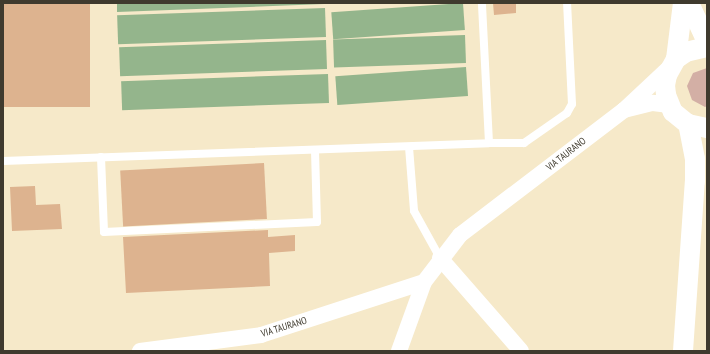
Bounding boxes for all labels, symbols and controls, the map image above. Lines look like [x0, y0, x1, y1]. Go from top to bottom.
street label: VIA TAURANO [543, 135, 589, 173]
street label: VIA TAURANO [259, 314, 309, 340]

